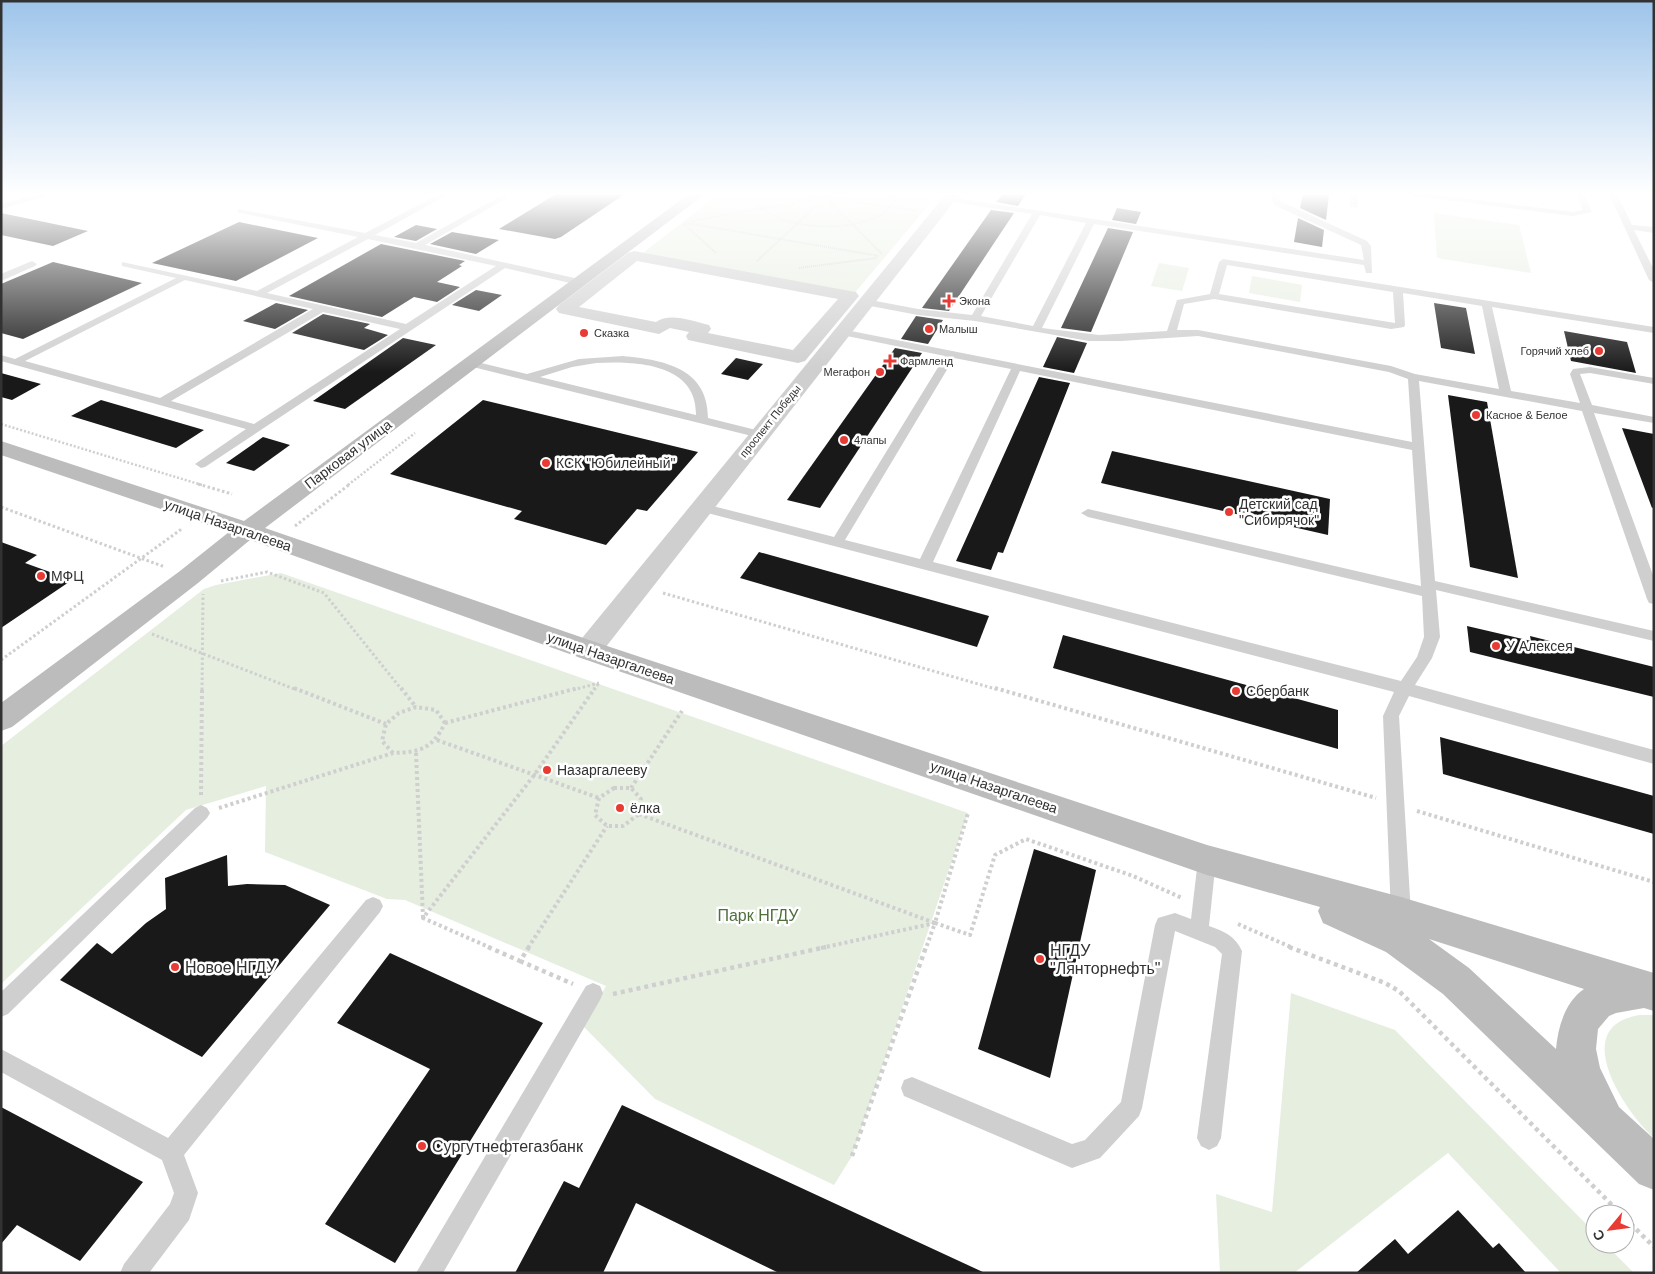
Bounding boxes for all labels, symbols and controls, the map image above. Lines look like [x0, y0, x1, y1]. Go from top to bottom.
marker: Экона [943, 295, 955, 307]
place label: Экона [959, 295, 991, 307]
marker: Малыш [923, 323, 935, 335]
place label: Малыш [939, 323, 978, 335]
marker: Сказка [578, 327, 590, 339]
place label: Сказка [594, 327, 630, 339]
place label: Горячий хлеб [1520, 345, 1589, 357]
marker: Горячий хлеб [1593, 345, 1605, 357]
marker: Фармленд [884, 355, 896, 367]
place label: Фармленд [900, 355, 954, 367]
place label: Мегафон [823, 366, 870, 378]
marker: Мегафон [874, 366, 886, 378]
street label: проспект Победы [737, 382, 803, 459]
marker: Касное & Белое [1470, 409, 1482, 421]
place label: Касное & Белое [1486, 409, 1568, 421]
street label: Парковая улица [301, 416, 395, 492]
marker: 4лапы [838, 434, 850, 446]
place label: 4лапы [854, 434, 887, 446]
place label: КСК "Юбилейный" [556, 455, 675, 471]
marker: КСК "Юбилейный" [540, 457, 552, 469]
street label: улица Назаргалеева [162, 496, 294, 554]
place label: Детский сад "Сибирячок" [1239, 496, 1319, 528]
marker: Детский сад "Сибирячок" [1223, 506, 1235, 518]
place label: МФЦ [51, 568, 84, 584]
marker: МФЦ [35, 570, 47, 582]
street label: улица Назаргалеева [545, 629, 677, 687]
place label: У Алексея [1506, 638, 1573, 654]
marker: У Алексея [1490, 640, 1502, 652]
place label: Сбербанк [1246, 683, 1310, 699]
marker: Сбербанк [1230, 685, 1242, 697]
street label: улица Назаргалеева [928, 758, 1060, 816]
place label: Назаргалееву [557, 762, 647, 778]
marker: Назаргалееву [541, 764, 553, 776]
place label: ёлка [630, 800, 660, 816]
marker: ёлка [614, 802, 626, 814]
park label: Парк НГДУ [717, 907, 799, 924]
place label: НГДУ "Лянторнефть" [1050, 942, 1161, 977]
marker: НГДУ "Лянторнефть" [1034, 953, 1046, 965]
place label: Новое НГДУ [185, 959, 277, 976]
marker: Новое НГДУ [169, 961, 181, 973]
place label: Сургутнефтегазбанк [432, 1138, 584, 1155]
marker: Сургутнефтегазбанк [416, 1140, 428, 1152]
north arrow [1585, 1204, 1635, 1254]
text: С [1589, 1227, 1608, 1244]

